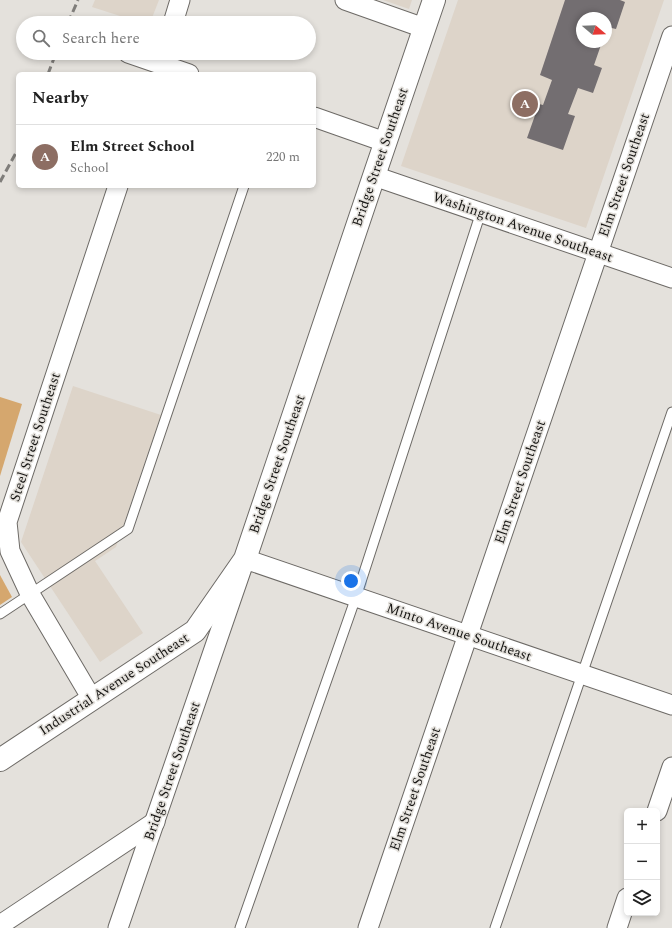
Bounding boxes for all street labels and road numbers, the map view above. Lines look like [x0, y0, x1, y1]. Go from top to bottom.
street label: Bridge Street Southeast [346, 85, 414, 229]
street label: Elm Street Southeast [593, 110, 655, 240]
street label: Washington Avenue Southeast [430, 186, 616, 268]
street label: Steel Street Southeast [4, 370, 66, 504]
street label: Bridge Street Southeast [243, 392, 311, 536]
street label: Elm Street Southeast [489, 417, 551, 547]
street label: Minto Avenue Southeast [383, 597, 535, 667]
street label: Industrial Avenue Southeast [35, 627, 193, 741]
street label: Bridge Street Southeast [138, 699, 206, 843]
street label: Elm Street Southeast [384, 724, 446, 854]

